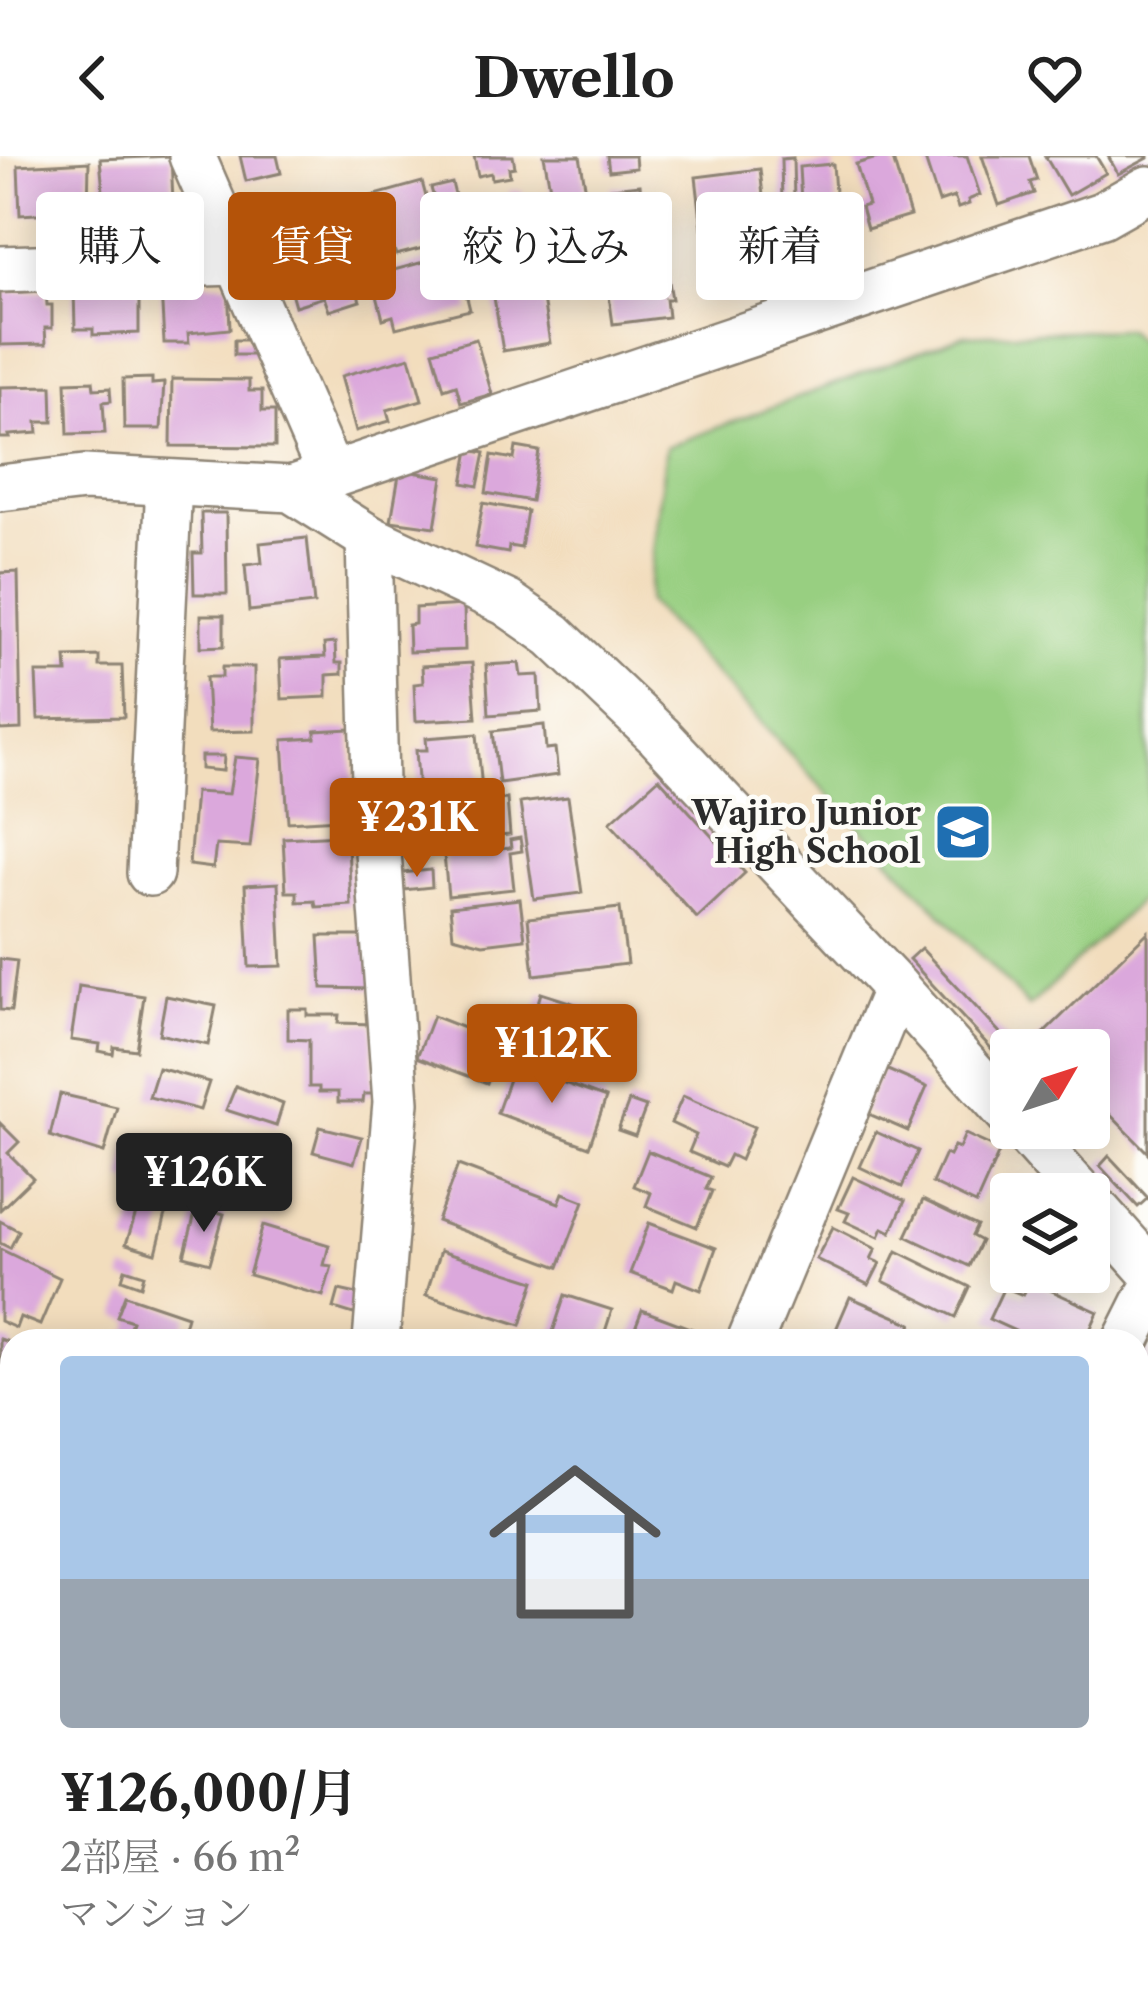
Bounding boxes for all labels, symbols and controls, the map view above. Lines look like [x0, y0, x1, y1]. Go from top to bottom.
icon: back [60, 45, 126, 111]
text: Dwello [473, 45, 675, 111]
icon: heart [1022, 45, 1088, 111]
chip: 購入 [36, 192, 204, 300]
chip: 賃貸 [228, 192, 396, 300]
chip: 絞り込み [420, 192, 672, 300]
chip: 新着 [696, 192, 864, 300]
pin: ¥231K [333, 778, 501, 880]
text: ¥231K [357, 793, 477, 841]
place label: Wajiro Junior High School [691, 793, 921, 872]
school or university icon: Wajiro Junior High School [932, 801, 994, 863]
pin: ¥112K [468, 1004, 636, 1106]
text: ¥112K [494, 1019, 610, 1067]
north arrow [990, 1029, 1110, 1149]
map controls [990, 1029, 1110, 1293]
pin: ¥126K [120, 1133, 288, 1235]
text: ¥126K [143, 1148, 265, 1196]
button: layers [990, 1173, 1110, 1293]
icon: home [467, 1434, 683, 1650]
text: ¥126,000/月 [60, 1762, 359, 1824]
text: 2部屋 · 66 m² [60, 1833, 301, 1881]
text: マンション [60, 1889, 253, 1937]

